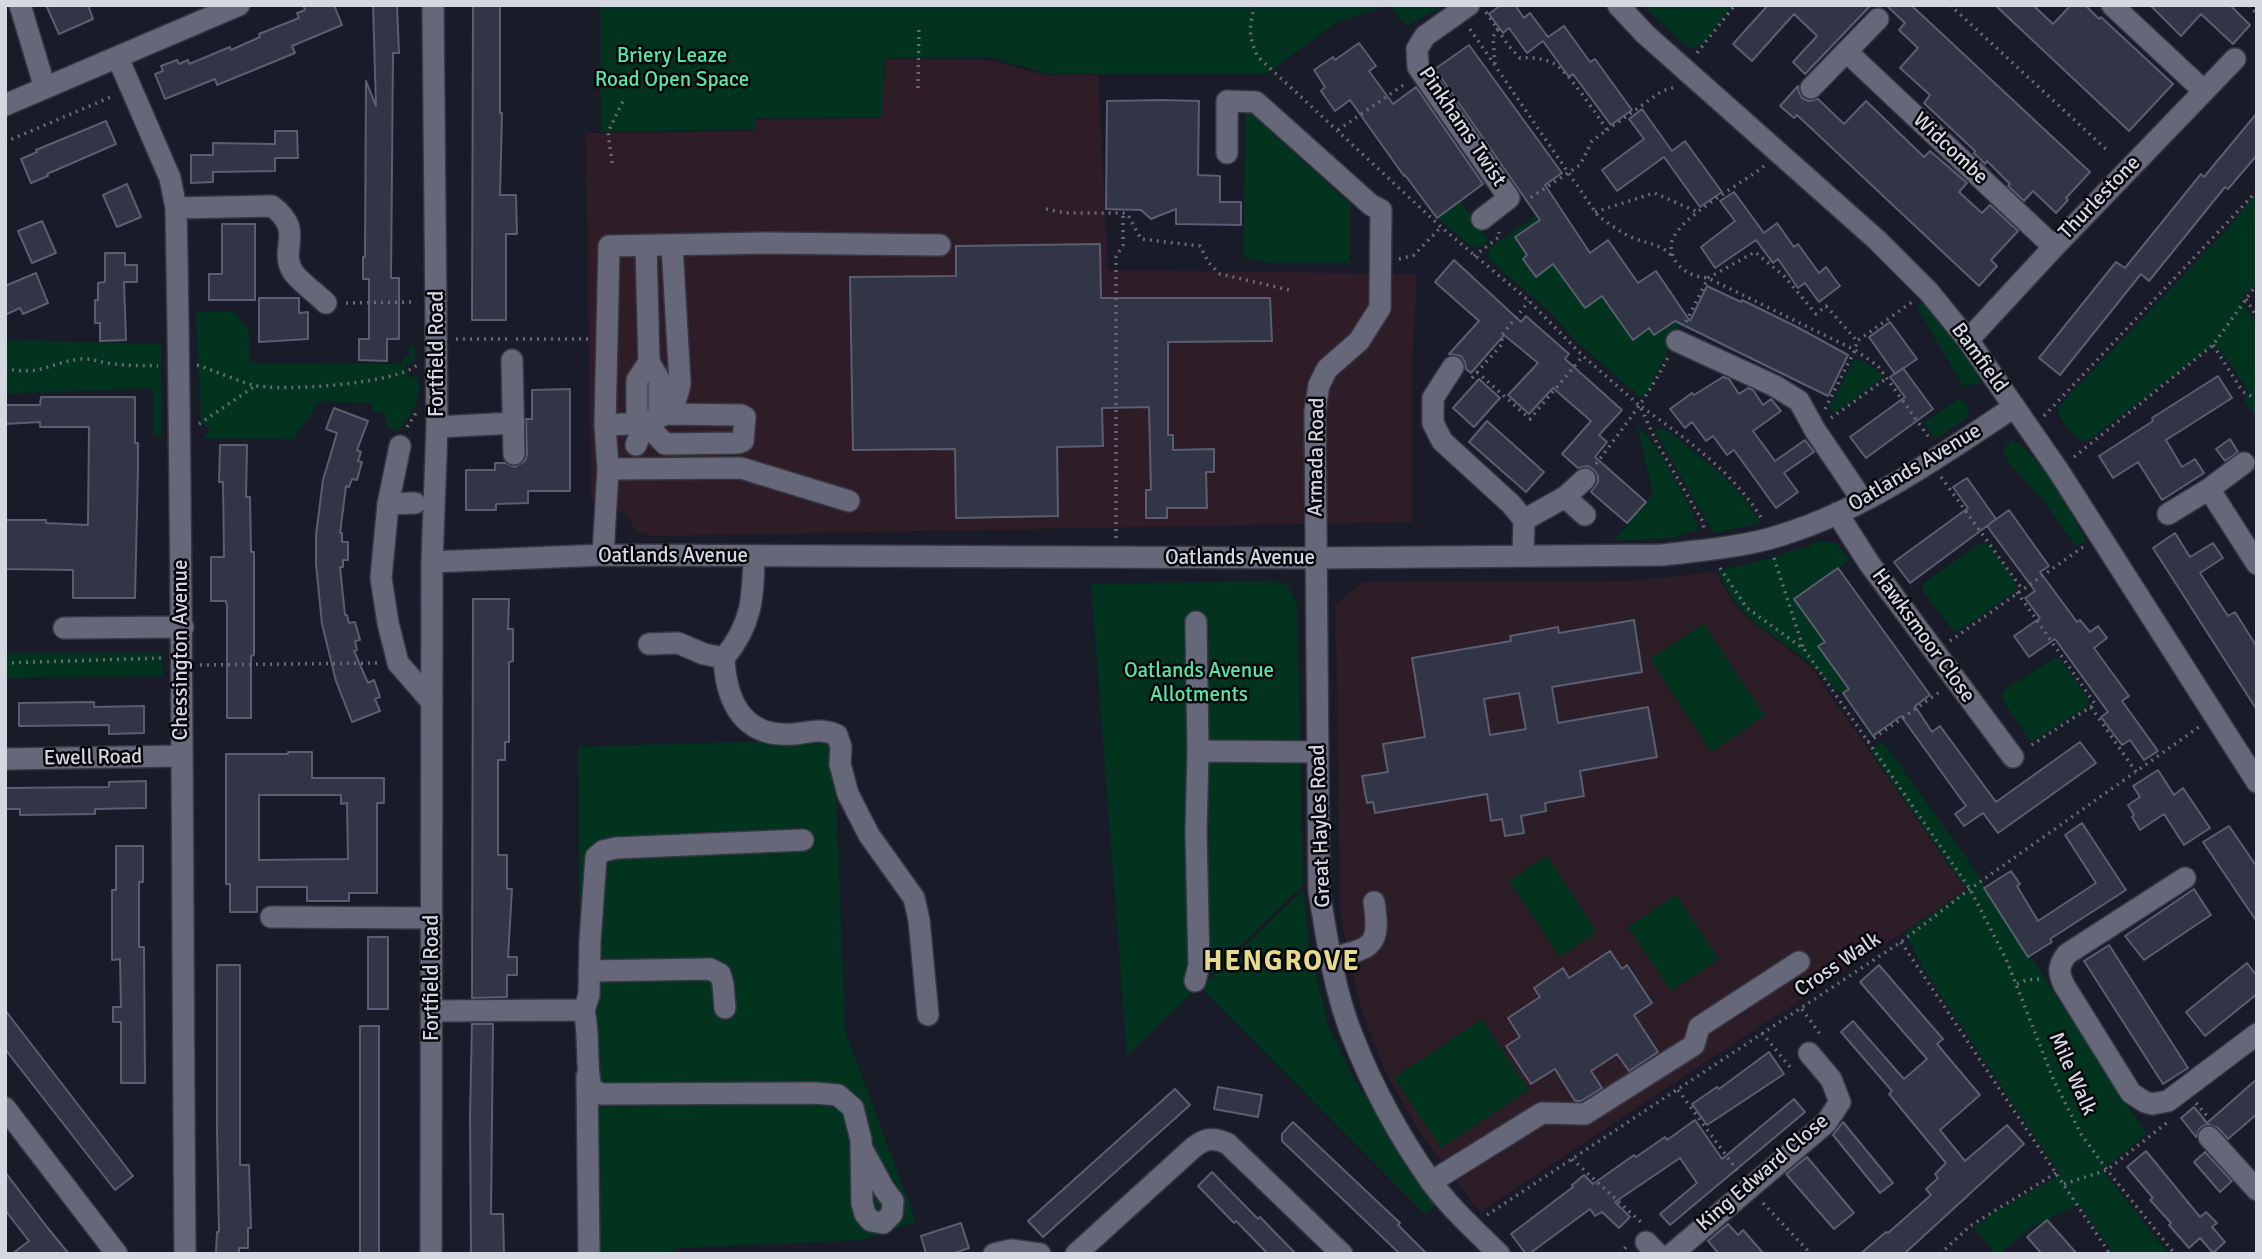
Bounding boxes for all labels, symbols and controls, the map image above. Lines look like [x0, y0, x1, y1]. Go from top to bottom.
park label: Briery Leaze Road Open Space [595, 43, 749, 93]
street label: Pinkhams Twist [1413, 62, 1511, 192]
street label: Widcombe [1907, 108, 1993, 190]
street label: Thurlestone [2054, 151, 2146, 245]
street label: Fortfield Road [424, 291, 450, 417]
street label: Bamfield [1945, 318, 2013, 398]
street label: Armada Road [1303, 397, 1331, 517]
street label: Oatlands Avenue [1844, 419, 1986, 517]
street label: Oatlands Avenue [598, 543, 748, 569]
street label: Oatlands Avenue [1165, 545, 1315, 571]
street label: Chessington Avenue [168, 559, 194, 741]
street label: Hawksmoor Close [1866, 564, 1980, 708]
park label: Oatlands Avenue Allotments [1124, 658, 1274, 708]
street label: Great Hayles Road [1306, 744, 1336, 908]
street label: Ewell Road [43, 745, 143, 771]
street label: Fortfield Road [419, 915, 445, 1041]
street label: Cross Walk [1790, 927, 1886, 1003]
district label: HENGROVE [1204, 946, 1360, 980]
street label: Mile Walk [2043, 1029, 2101, 1119]
street label: King Edward Close [1692, 1109, 1834, 1237]

